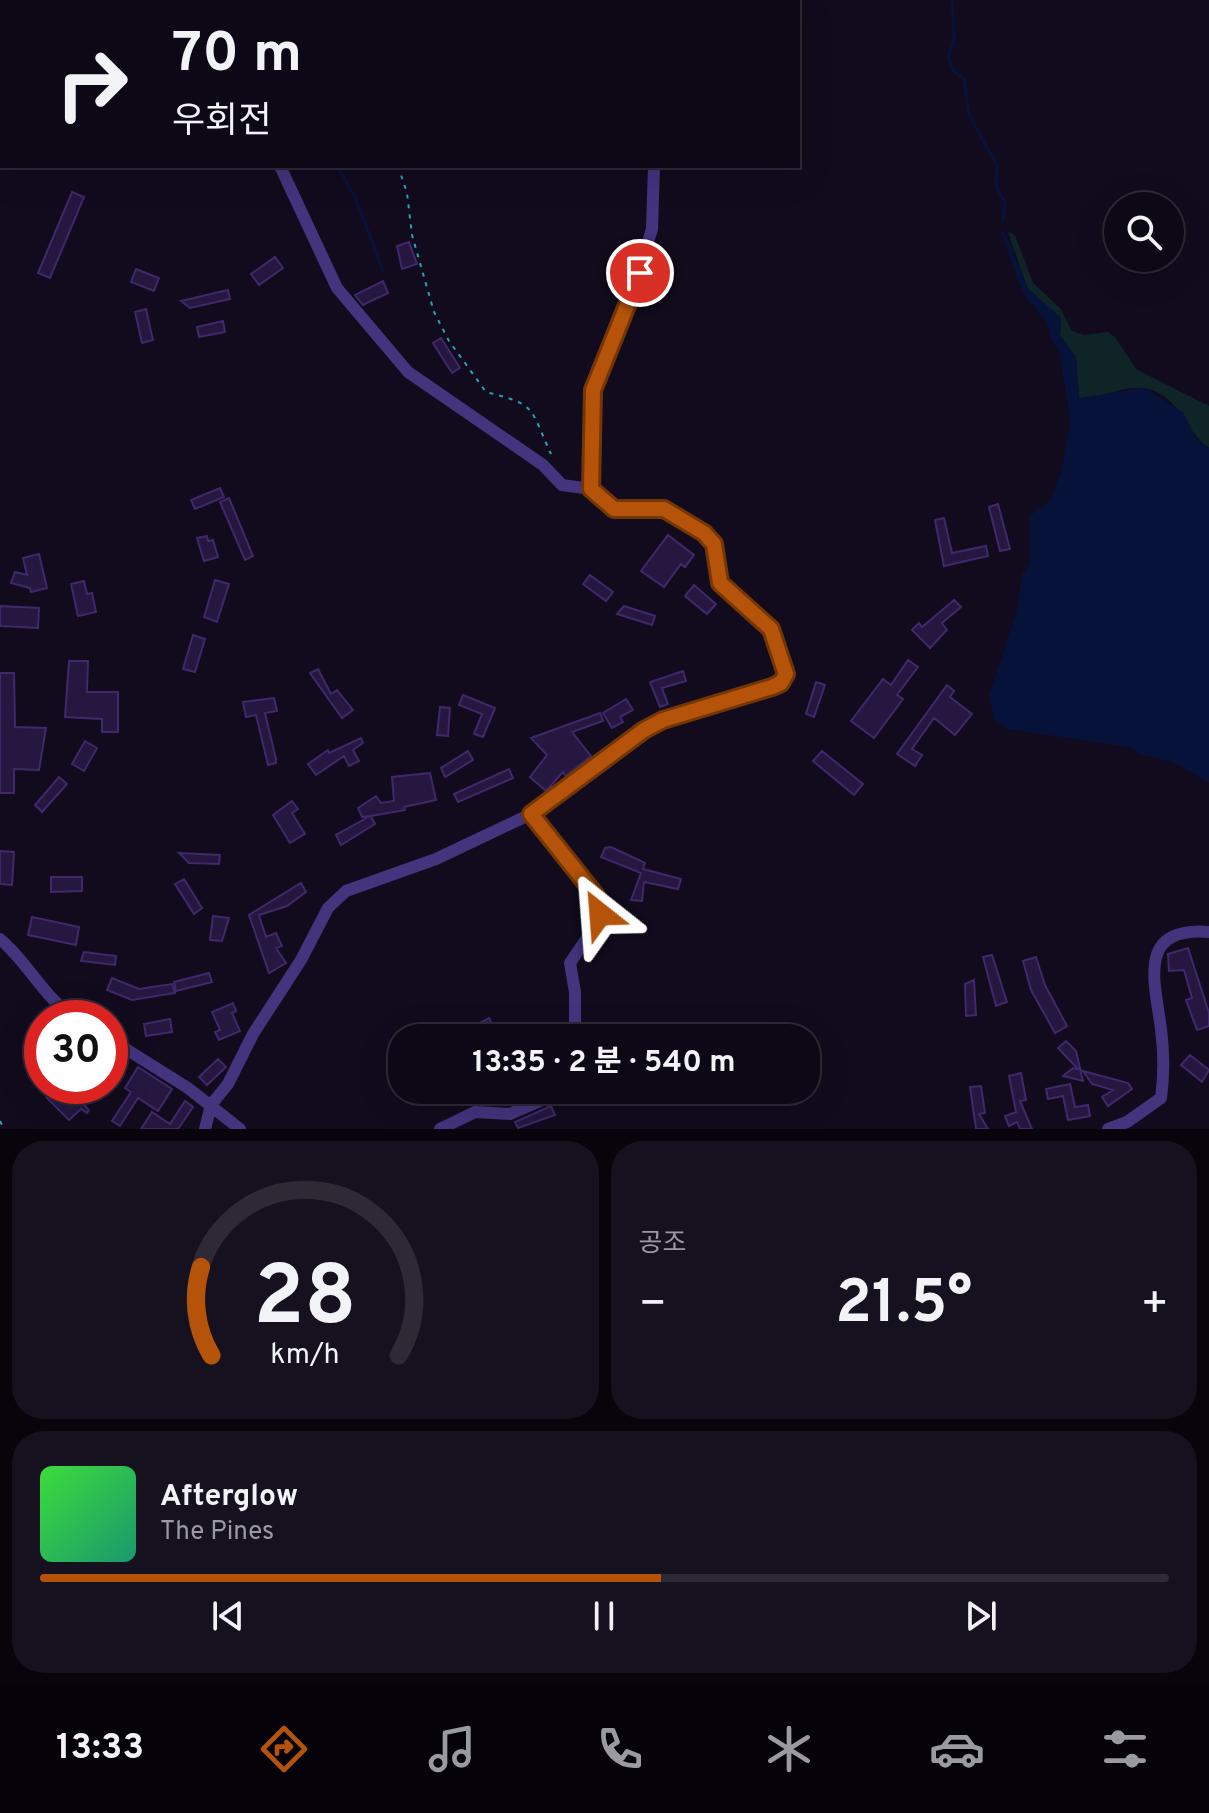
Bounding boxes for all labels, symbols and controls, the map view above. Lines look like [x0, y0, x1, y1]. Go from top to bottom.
text: 70 m [172, 21, 302, 91]
icon: right [40, 32, 144, 136]
text: 우회전 [172, 100, 271, 146]
map controls [1104, 192, 1184, 272]
button: search [1104, 192, 1184, 272]
pin [606, 239, 674, 307]
icon: arrive [618, 251, 662, 295]
position arrow [558, 872, 642, 956]
speed limit sign: 30 [24, 1000, 128, 1104]
text: 13:35 · 2 분 · 540 m [472, 1045, 736, 1082]
text: 공조 [639, 1228, 686, 1261]
text: 28 [254, 1249, 357, 1354]
text: 21.5° [835, 1268, 972, 1344]
text: − [639, 1278, 667, 1334]
text: + [1141, 1278, 1169, 1334]
text: km/h [271, 1338, 340, 1374]
text: Afterglow [160, 1479, 298, 1516]
text: The Pines [160, 1516, 274, 1549]
icon: previous [206, 1594, 250, 1638]
icon: pause [582, 1594, 626, 1638]
icon: next [959, 1594, 1003, 1638]
icon: directions [256, 1721, 312, 1777]
icon: music [424, 1721, 480, 1777]
icon: phone [592, 1721, 648, 1777]
icon: climate [761, 1721, 817, 1777]
icon: car [929, 1721, 985, 1777]
icon: filters [1097, 1721, 1153, 1777]
text: 13:33 [56, 1726, 144, 1772]

